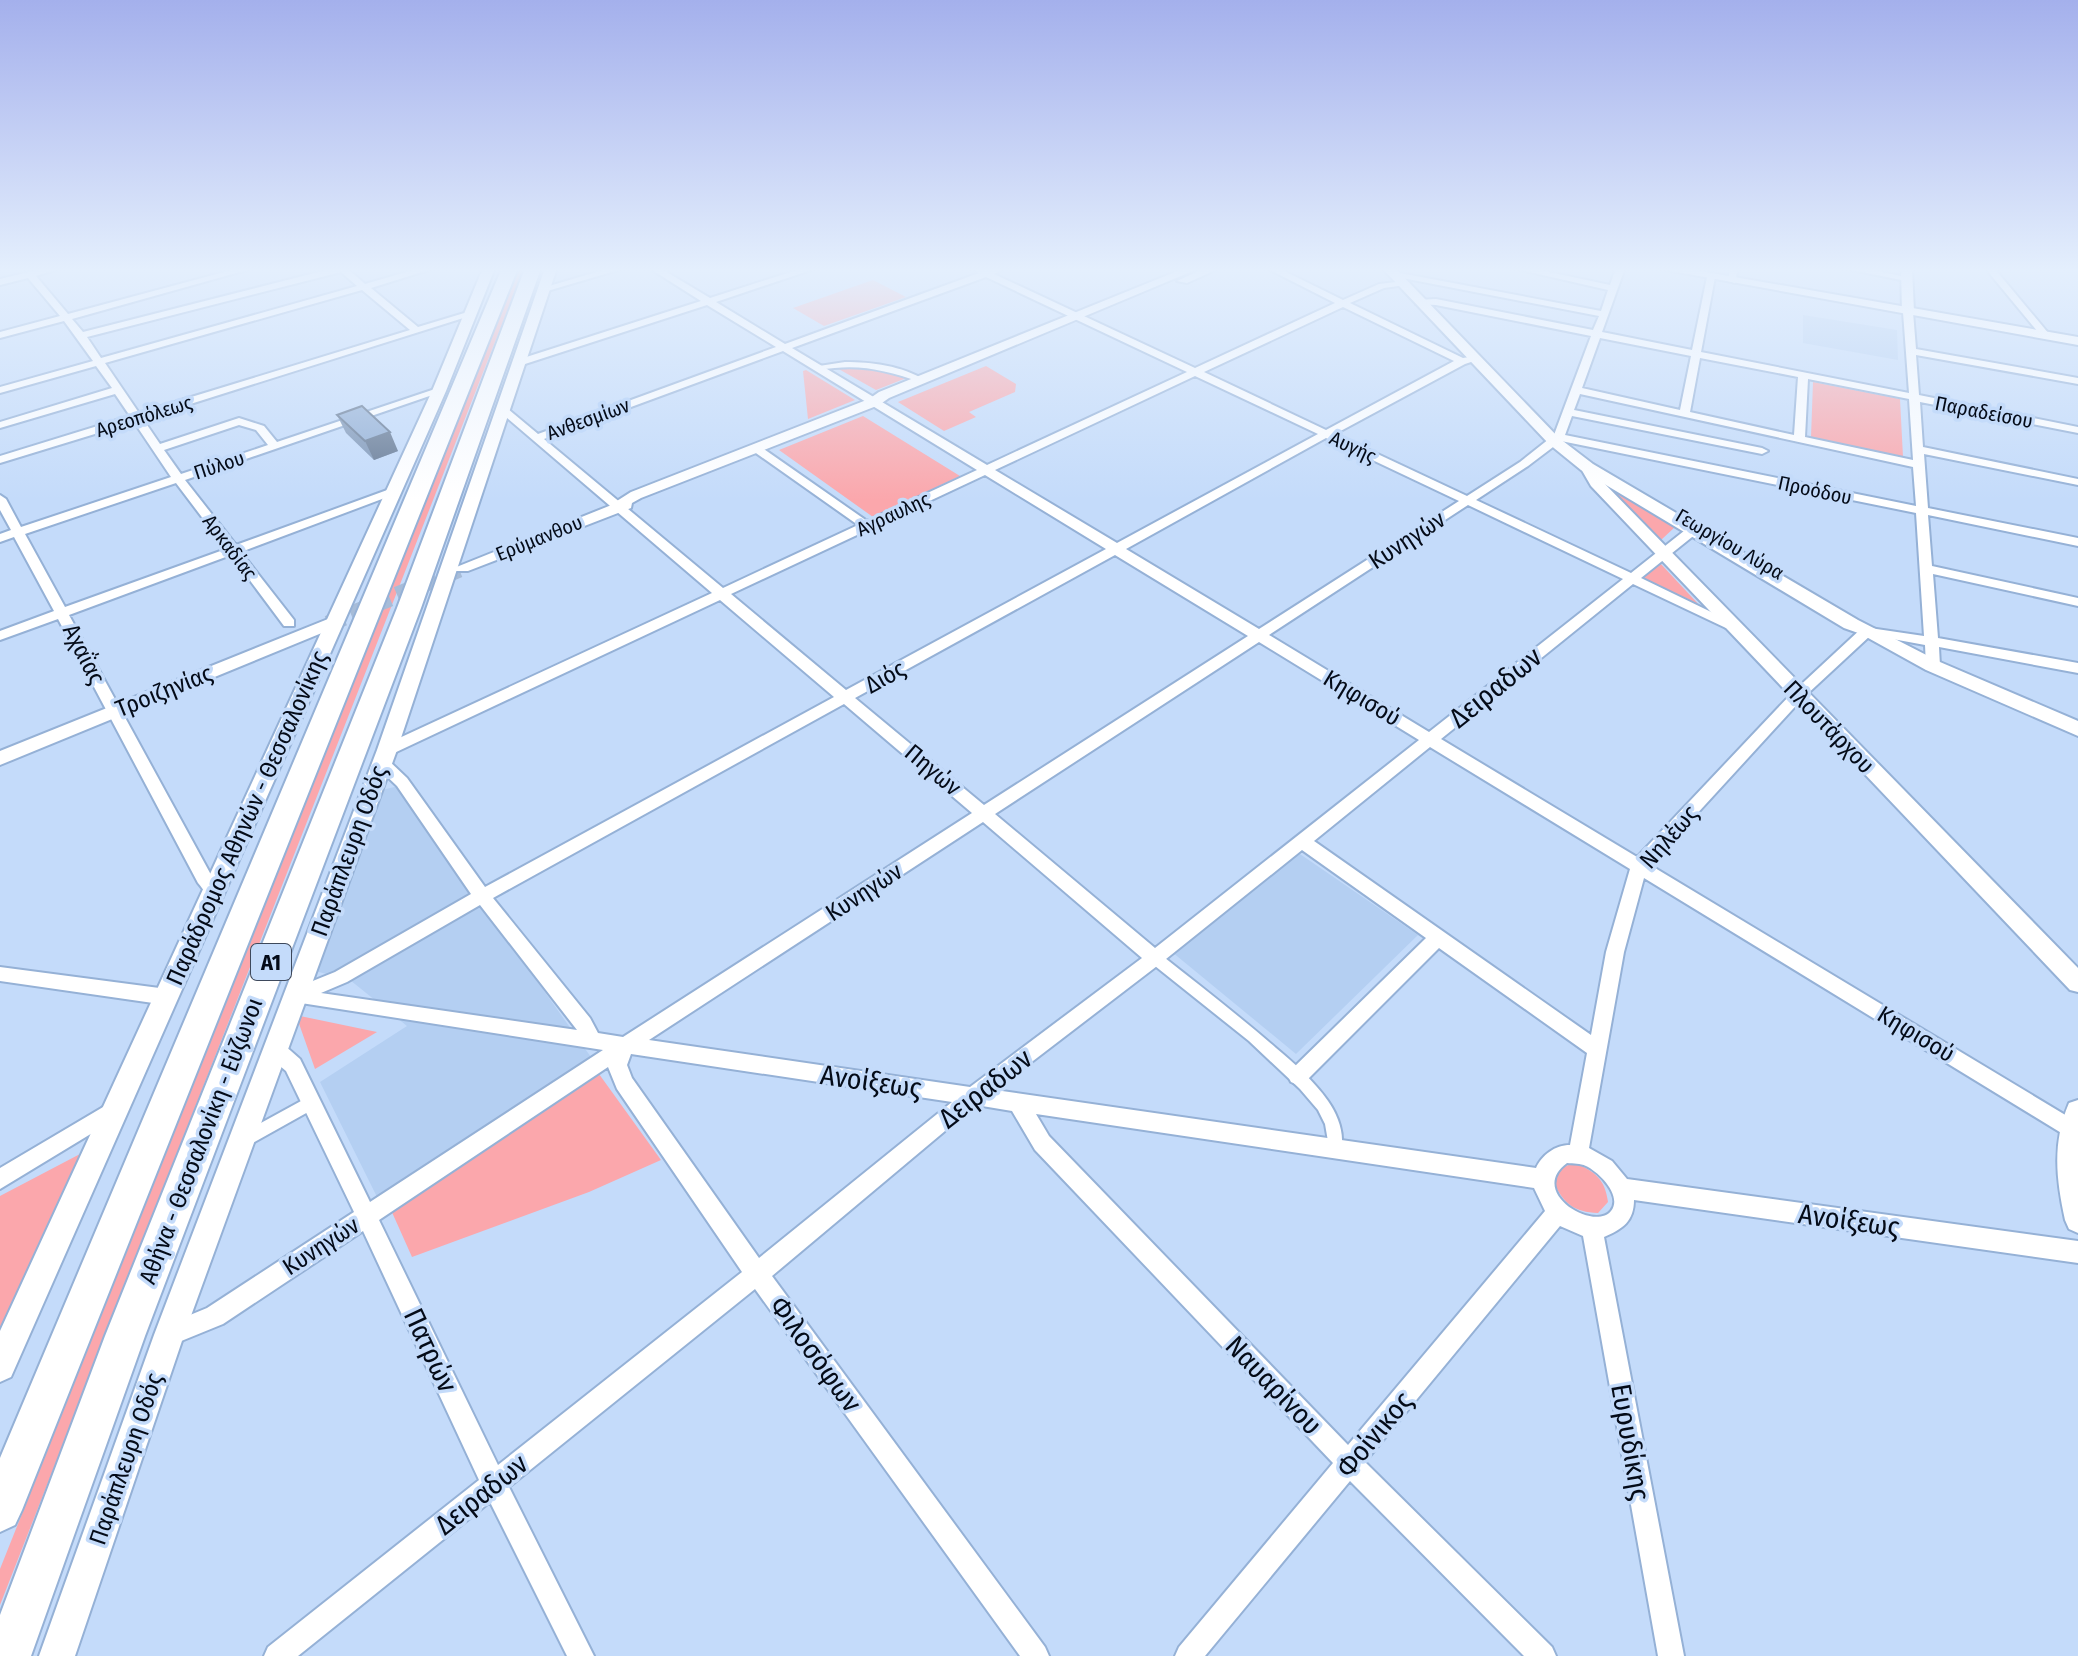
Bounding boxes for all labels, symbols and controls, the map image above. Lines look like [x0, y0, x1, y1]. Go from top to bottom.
street label: Αρεοπόλεως [93, 390, 196, 442]
street label: Παραδείσου [1933, 391, 2035, 433]
street label: Ανθεσμίων [543, 393, 633, 445]
street label: Αυγής [1326, 426, 1381, 468]
street label: Πύλου [191, 446, 247, 484]
street label: Προόδου [1776, 470, 1854, 510]
street label: Αγραυλης [853, 486, 934, 541]
street label: Γεωργίου Λύρα [1672, 503, 1788, 585]
street label: Κυνηγών [1364, 505, 1451, 575]
street label: Αρκαδίας [198, 510, 263, 585]
street label: Ερύμανθου [492, 510, 586, 566]
street label: Αχαΐας [57, 619, 111, 689]
street label: Δειραδων [1442, 640, 1548, 735]
street label: Παράδρομος Αθηνών - Θεσσαλονίκης [160, 647, 334, 989]
street label: Διός [860, 655, 910, 699]
street label: Τροιζηνίας [112, 659, 216, 723]
street label: Κηφισού [1318, 664, 1406, 732]
street label: Πλουτάρχου [1778, 675, 1880, 779]
street label: Πηγών [899, 739, 967, 802]
street label: Παράπλευρη Οδός [305, 762, 393, 940]
street label: Νηλέως [1634, 800, 1704, 874]
street label: Κυνηγών [821, 857, 908, 927]
road number: Α1 [251, 944, 291, 980]
street label: Αθήνα - Θεσσαλονίκη - Εύζωνοι [133, 994, 269, 1288]
street label: Κηφισού [1872, 1000, 1960, 1068]
street label: Δειραδων [932, 1042, 1039, 1135]
street label: Ανοίξεως [818, 1058, 924, 1105]
street label: Ανοίξεως [1796, 1197, 1902, 1244]
street label: Κυνηγών [278, 1211, 365, 1281]
street label: Φιλοσόφων [763, 1290, 868, 1418]
street label: Πατρών [397, 1303, 464, 1397]
street label: Ναυαρίνου [1219, 1329, 1329, 1441]
street label: Παράπλευρη Οδός [84, 1370, 168, 1548]
street label: Ευρυδίκης [1604, 1381, 1657, 1503]
street label: Φοίνικος [1329, 1385, 1420, 1484]
street label: Δειραδων [428, 1447, 534, 1542]

